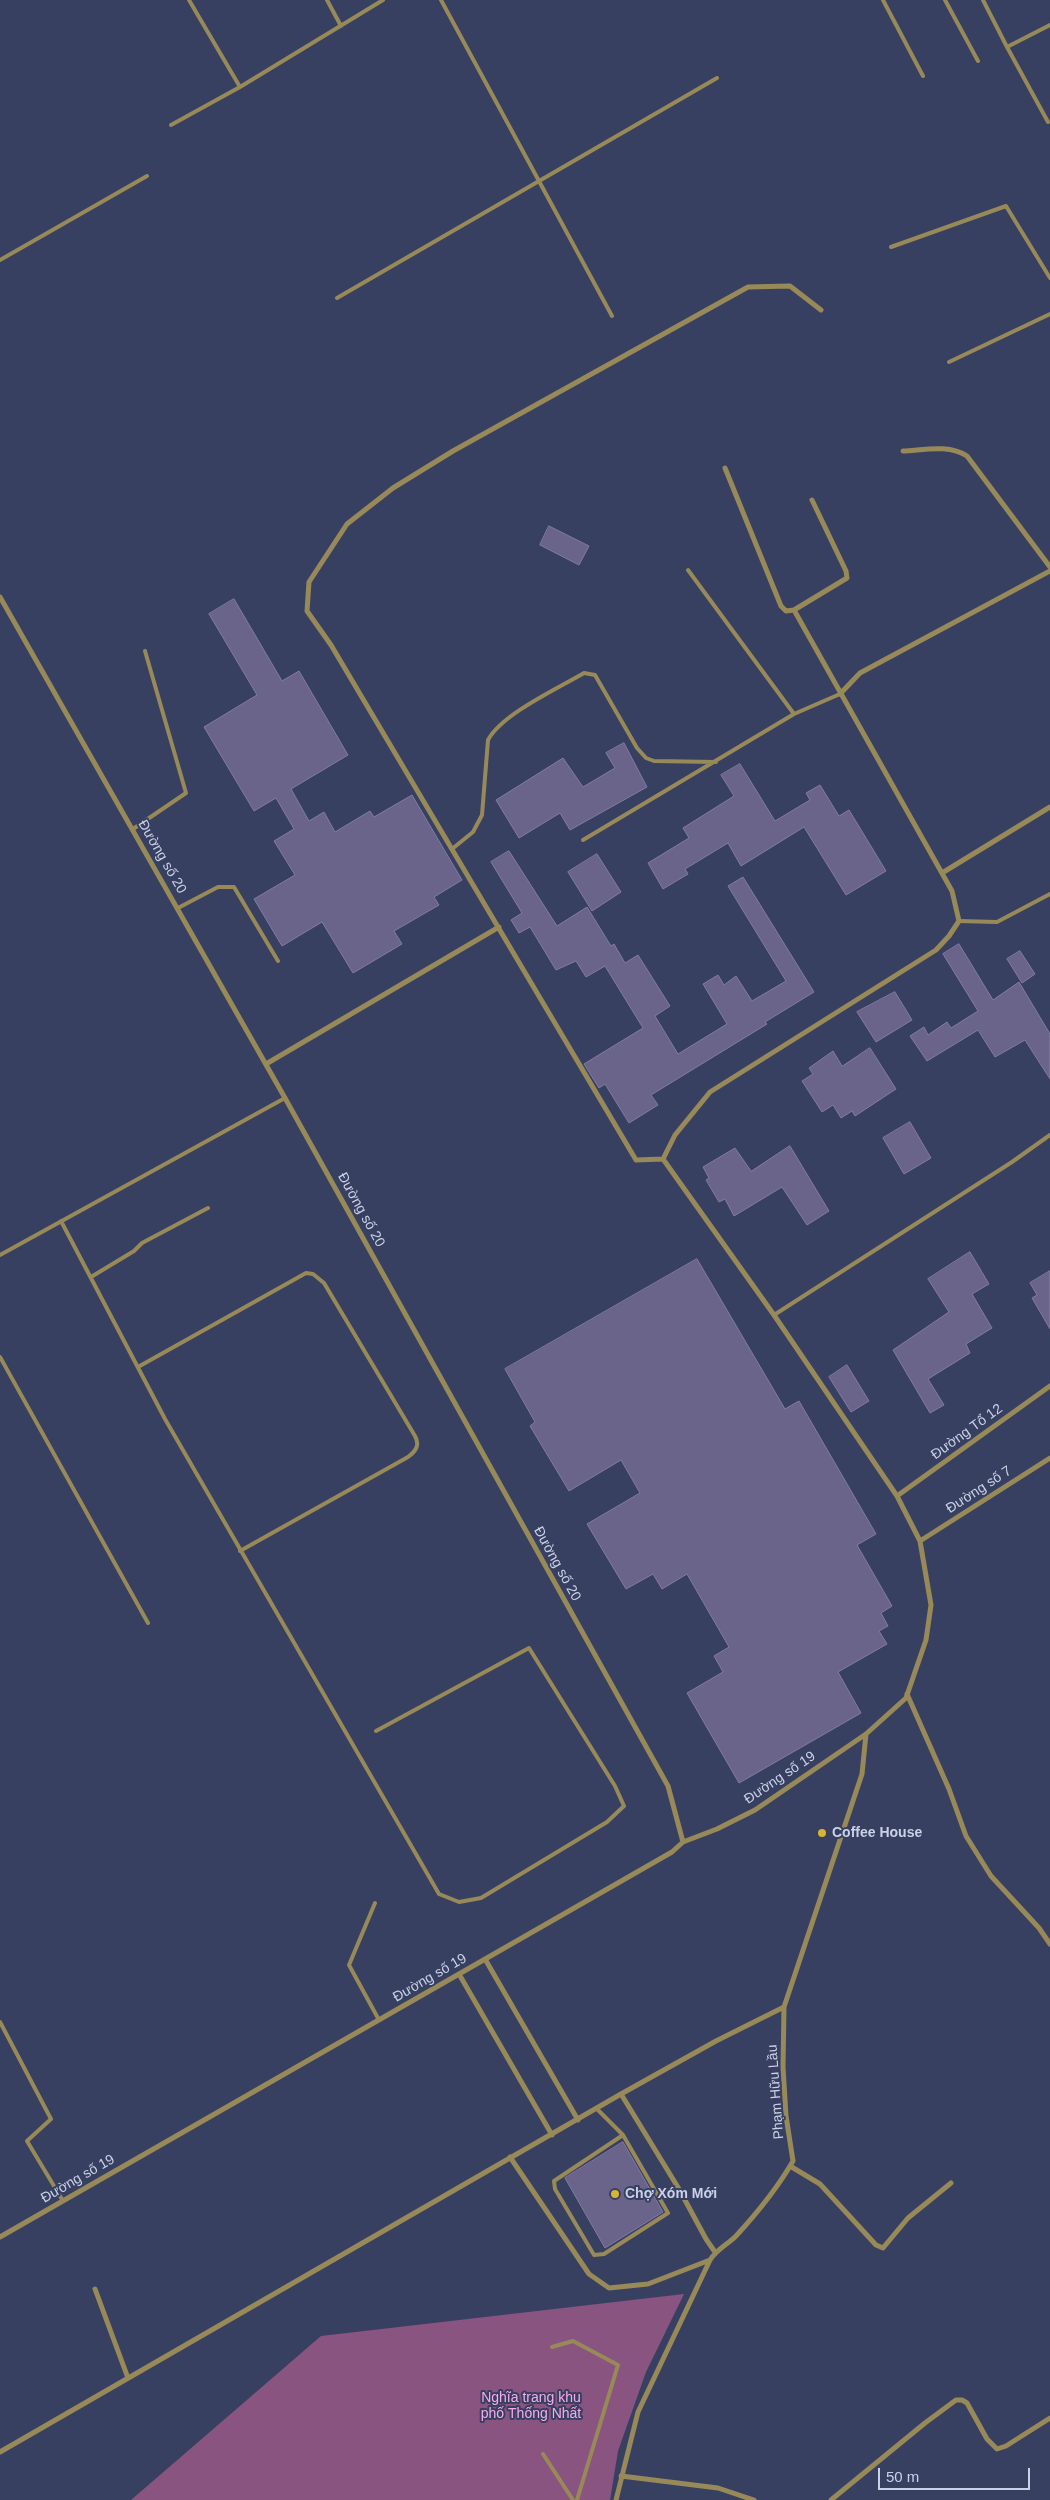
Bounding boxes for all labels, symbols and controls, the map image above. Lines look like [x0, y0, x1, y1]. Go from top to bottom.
street label: Đường số 20 [134, 817, 190, 897]
street label: Đường số 20 [334, 1170, 388, 1250]
street label: Đường Tổ 12 [928, 1401, 1006, 1463]
street label: Đường số 7 [943, 1463, 1015, 1517]
street label: Đường số 20 [530, 1524, 584, 1604]
street label: Đường số 19 [741, 1748, 819, 1808]
place label: Coffee House [832, 1825, 922, 1841]
marker: Coffee House [816, 1827, 828, 1839]
street label: Đường số 19 [390, 1950, 470, 2006]
street label: Phạm Hữu Lầu [764, 2044, 788, 2140]
street label: Đường số 19 [38, 2151, 118, 2207]
place label: Chợ Xóm Mới [625, 2186, 717, 2202]
marker: Chợ Xóm Mới [609, 2188, 621, 2200]
park label: Nghĩa trang khu phố Thống Nhất [481, 2390, 581, 2422]
scale bar [880, 2458, 1032, 2490]
text: 50 m [886, 2468, 919, 2485]

